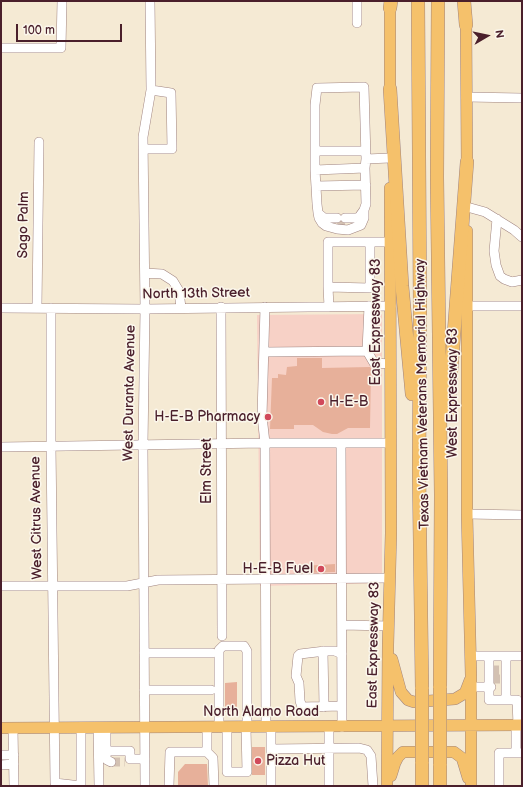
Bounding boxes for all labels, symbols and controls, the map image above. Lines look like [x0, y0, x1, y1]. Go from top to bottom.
scale bar [18, 16, 124, 42]
north arrow [467, 16, 507, 56]
text: 100 m [23, 23, 55, 38]
text: N [492, 29, 506, 39]
street label: Sago Palm [15, 191, 33, 259]
street label: East Expressway 83 [368, 258, 384, 386]
street label: Texas Vietnam Veterans Memorial Highway [412, 259, 434, 529]
street label: North 13th Street [142, 285, 250, 303]
street label: West Duranta Avenue [120, 325, 140, 461]
street label: West Expressway 83 [445, 328, 461, 458]
place label: H-E-B [329, 394, 368, 410]
marker: H-E-B [316, 397, 326, 407]
place label: H-E-B Pharmacy [154, 409, 260, 425]
marker: H-E-B Pharmacy [263, 412, 273, 422]
street label: Elm Street [199, 438, 215, 504]
street label: West Citrus Avenue [28, 456, 46, 580]
place label: H-E-B Fuel [242, 561, 313, 577]
marker: H-E-B Fuel [316, 564, 326, 574]
street label: East Expressway 83 [364, 581, 384, 709]
street label: North Alamo Road [203, 704, 319, 720]
place label: Pizza Hut [266, 753, 325, 769]
marker: Pizza Hut [253, 756, 263, 766]

